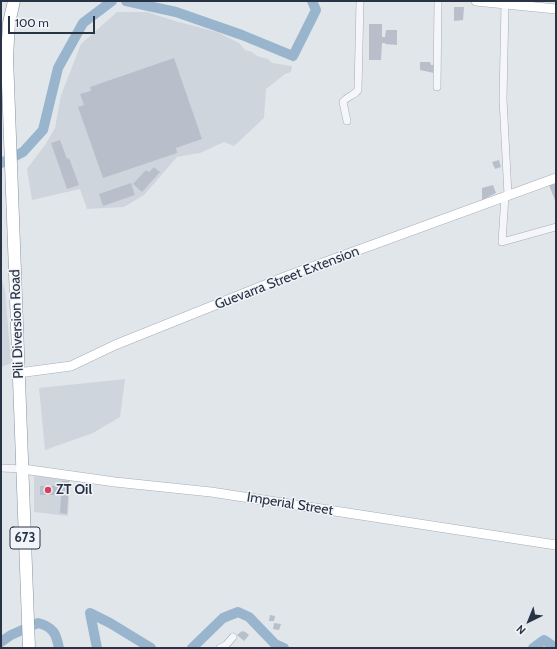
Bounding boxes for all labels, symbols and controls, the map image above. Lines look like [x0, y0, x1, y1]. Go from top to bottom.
scale bar [10, 8, 97, 34]
text: 100 m [15, 15, 49, 30]
street label: Guevarra Street Extension [212, 243, 362, 313]
street label: Pili Diversion Road [7, 269, 27, 379]
place label: ZT Oil [56, 482, 92, 498]
marker: ZT Oil [43, 485, 53, 495]
street label: Imperial Street [246, 489, 334, 519]
road number: 673 [10, 527, 40, 549]
north arrow [509, 601, 549, 641]
text: N [513, 622, 528, 638]

